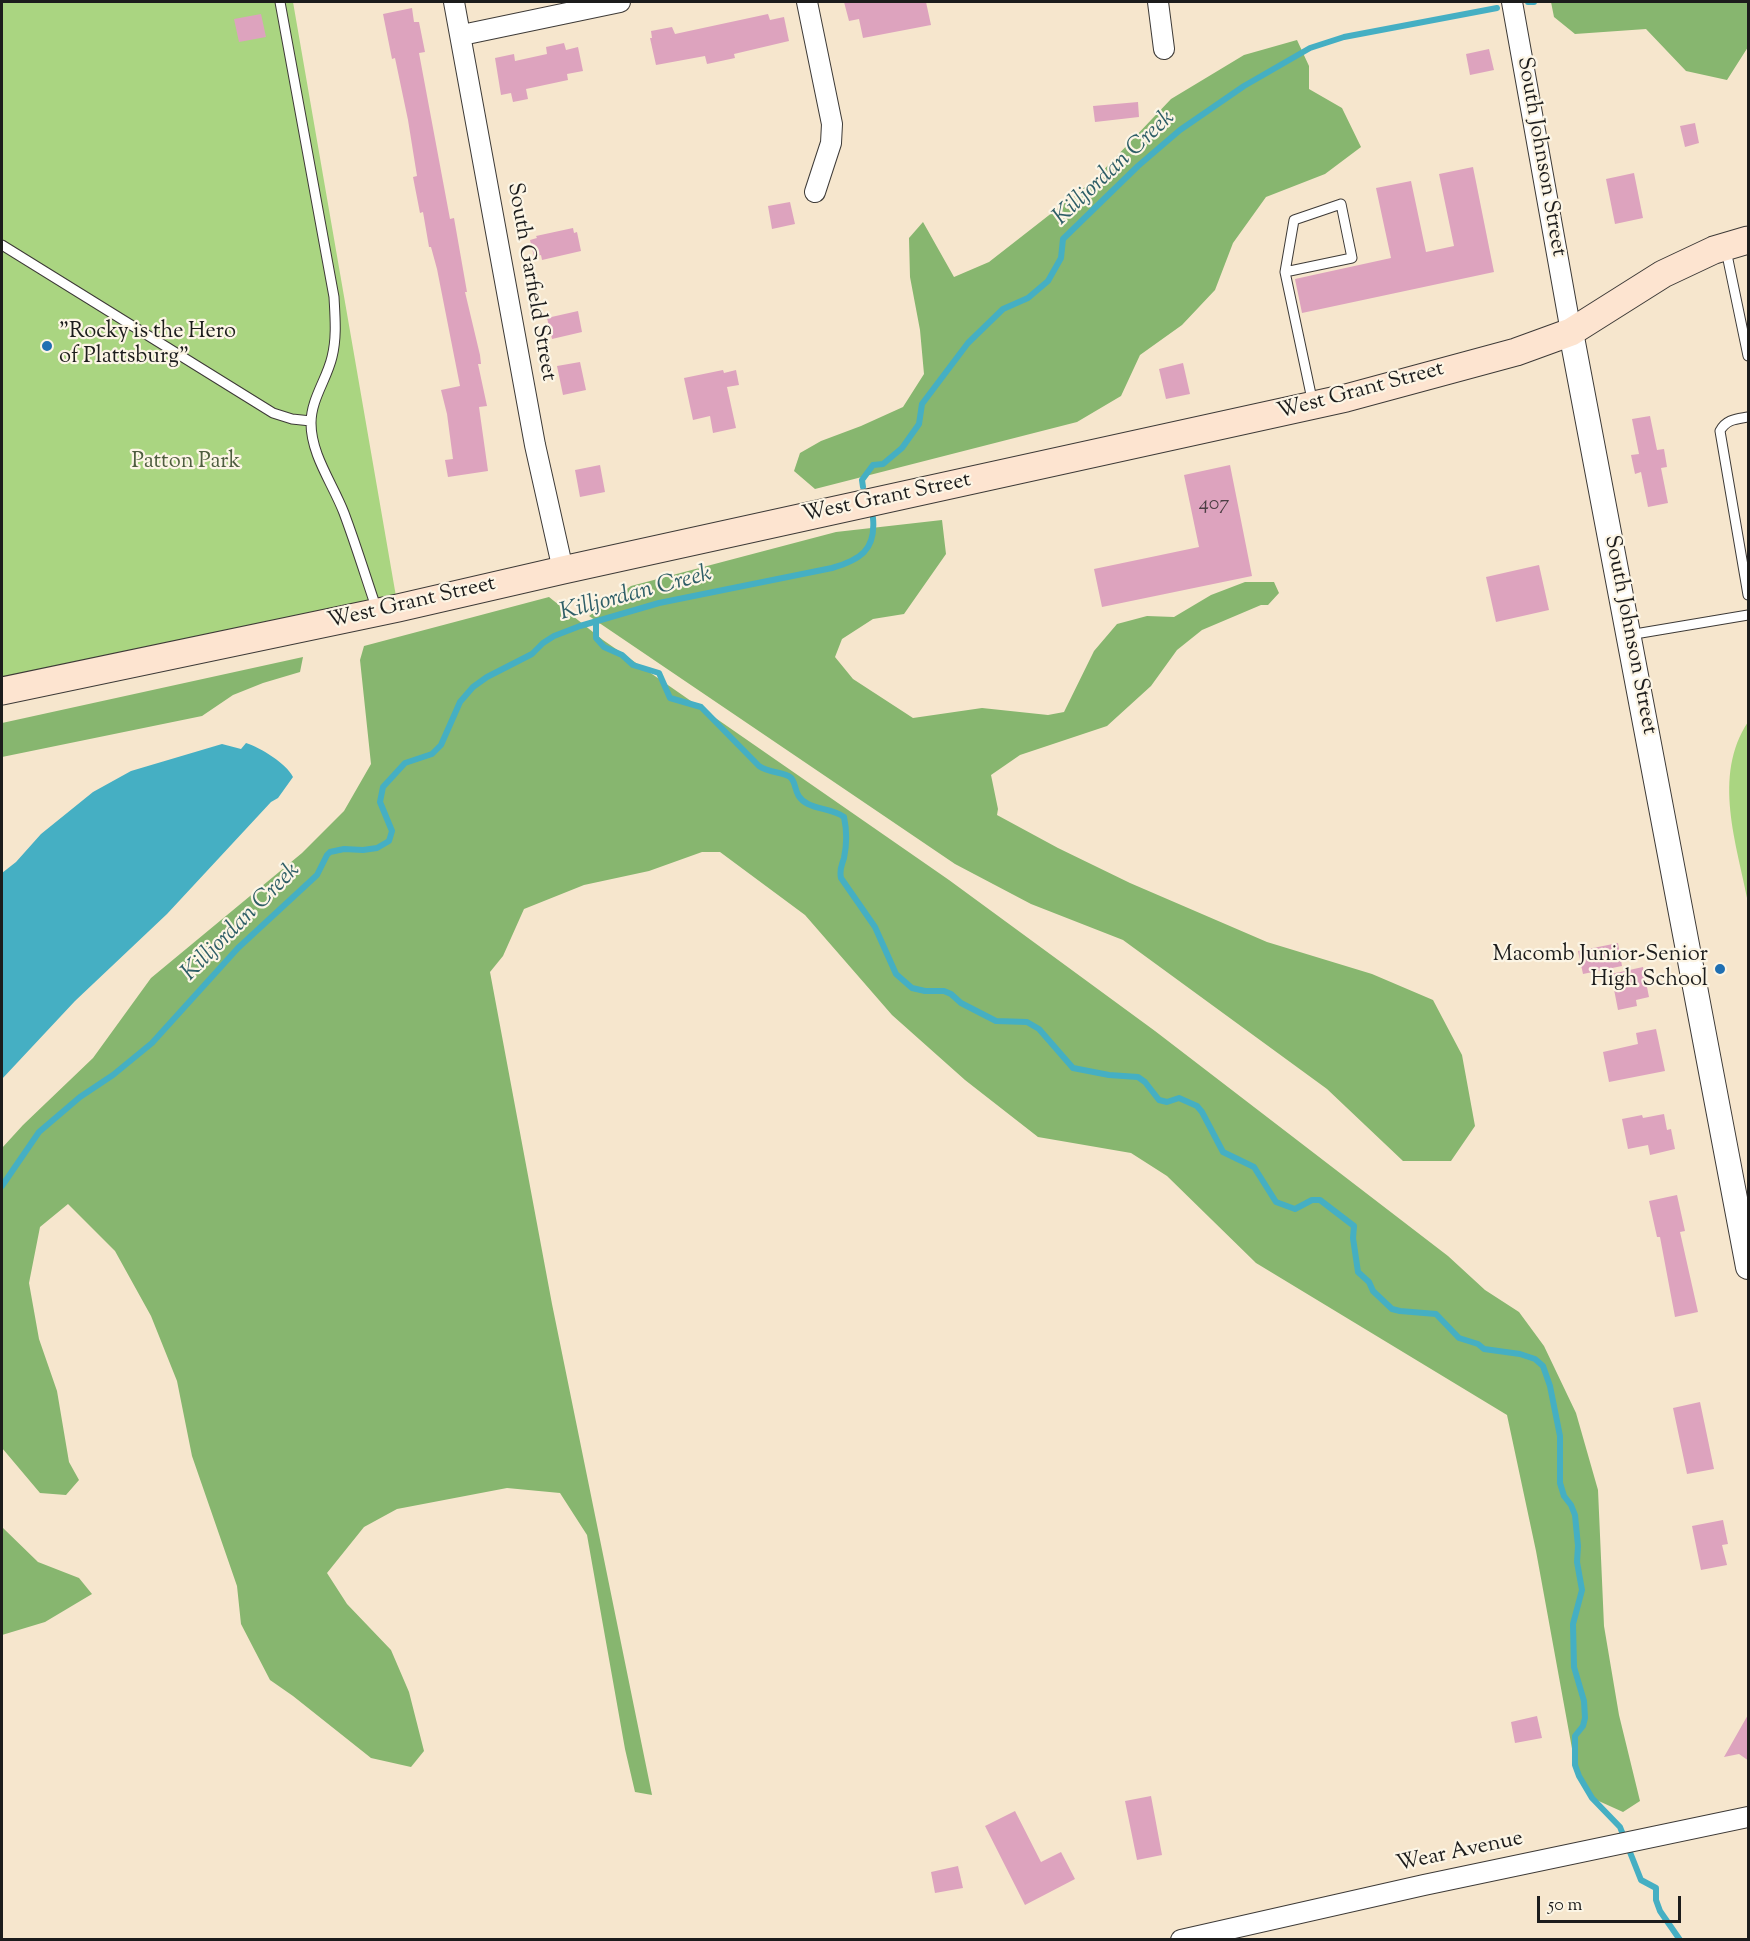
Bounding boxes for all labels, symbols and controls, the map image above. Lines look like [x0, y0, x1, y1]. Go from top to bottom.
street label: South Johnson Street [1509, 55, 1571, 259]
water label: Killjordan Creek [1048, 105, 1182, 233]
street label: South Garfield Street [500, 181, 560, 383]
place label: "Rocky is the Hero of Plattsburg" [59, 320, 236, 372]
marker: "Rocky is the Hero of Plattsburg" [40, 339, 54, 353]
street label: West Grant Street [1275, 357, 1447, 427]
park label: Patton Park [132, 450, 240, 476]
street label: West Grant Street [800, 468, 974, 530]
house number: 407 [1199, 494, 1229, 518]
street label: South Johnson Street [1597, 533, 1661, 737]
water label: Killjordan Creek [557, 561, 715, 629]
street label: West Grant Street [325, 572, 499, 636]
water label: Killjordan Creek [177, 858, 307, 988]
place label: Macomb Junior-Senior High School [1493, 943, 1708, 994]
marker: Macomb Junior-Senior High School [1713, 962, 1727, 976]
street label: Wear Avenue [1394, 1827, 1526, 1879]
scale bar [1540, 1884, 1684, 1922]
text: 50 m [1548, 1893, 1582, 1919]

